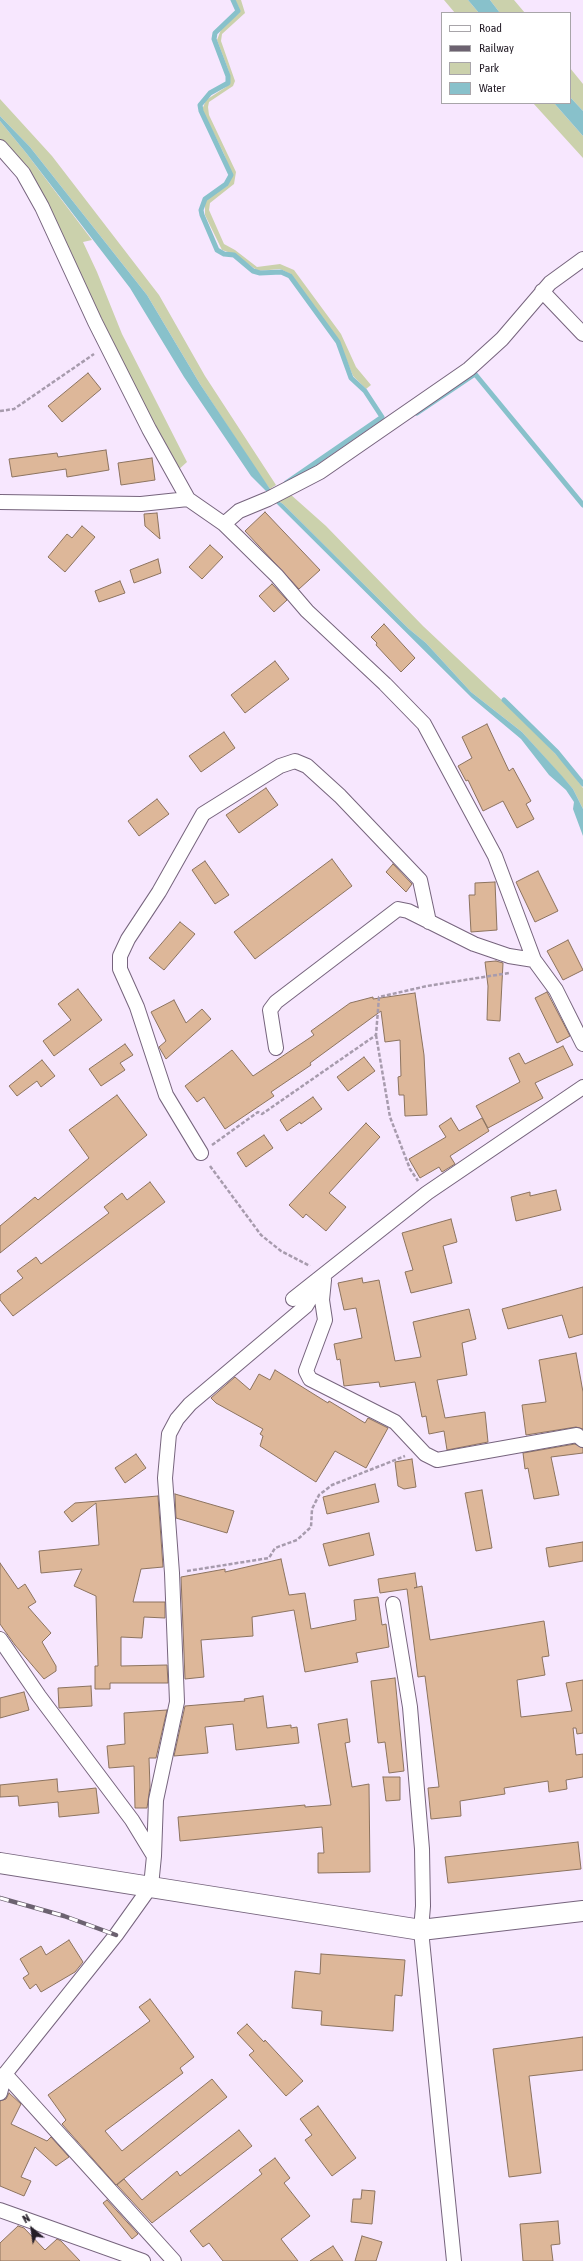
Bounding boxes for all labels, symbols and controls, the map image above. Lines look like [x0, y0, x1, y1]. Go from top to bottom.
legend [441, 12, 571, 104]
text: Road [479, 21, 502, 35]
text: Railway [479, 41, 514, 55]
text: Park [479, 61, 499, 75]
text: Water [479, 81, 505, 95]
north arrow [12, 2209, 52, 2249]
text: N [20, 2212, 32, 2225]

